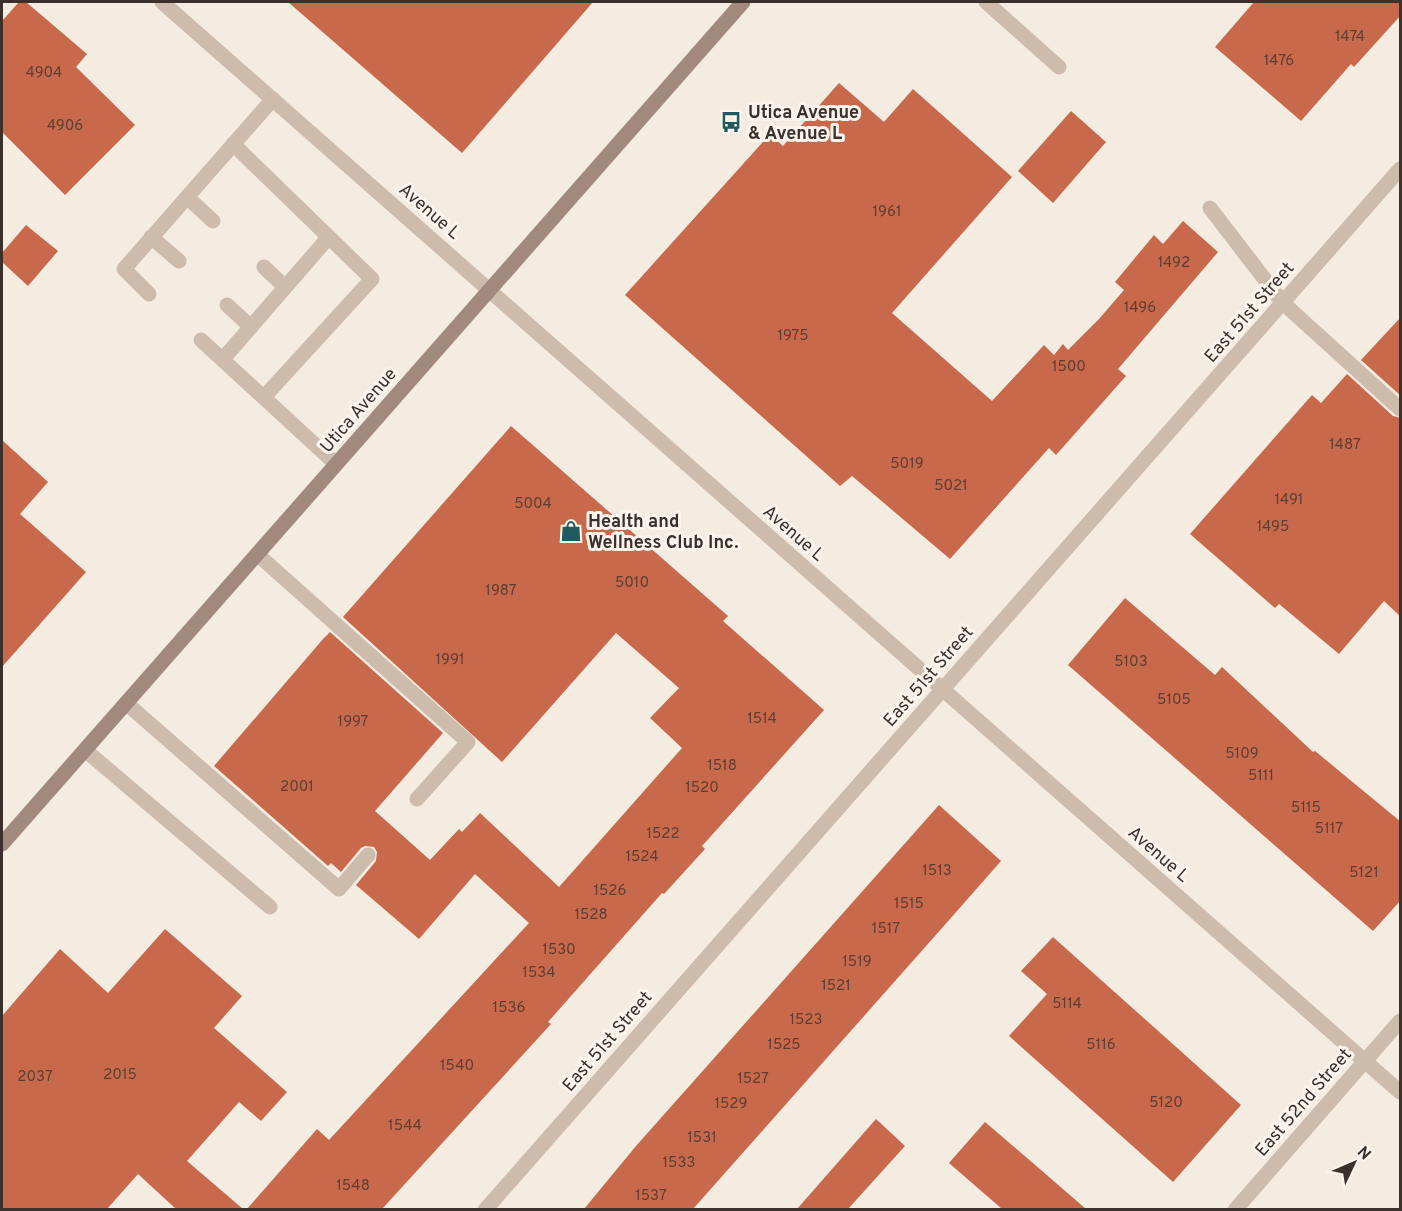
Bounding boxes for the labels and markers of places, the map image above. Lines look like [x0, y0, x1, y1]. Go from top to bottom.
place label: Utica Avenue & Avenue L [748, 102, 859, 146]
bus stop icon: Utica Avenue & Avenue L [719, 110, 743, 134]
place label: Health and Wellness Club Inc. [588, 511, 739, 555]
shop icon: Health and Wellness Club Inc. [559, 519, 583, 543]

